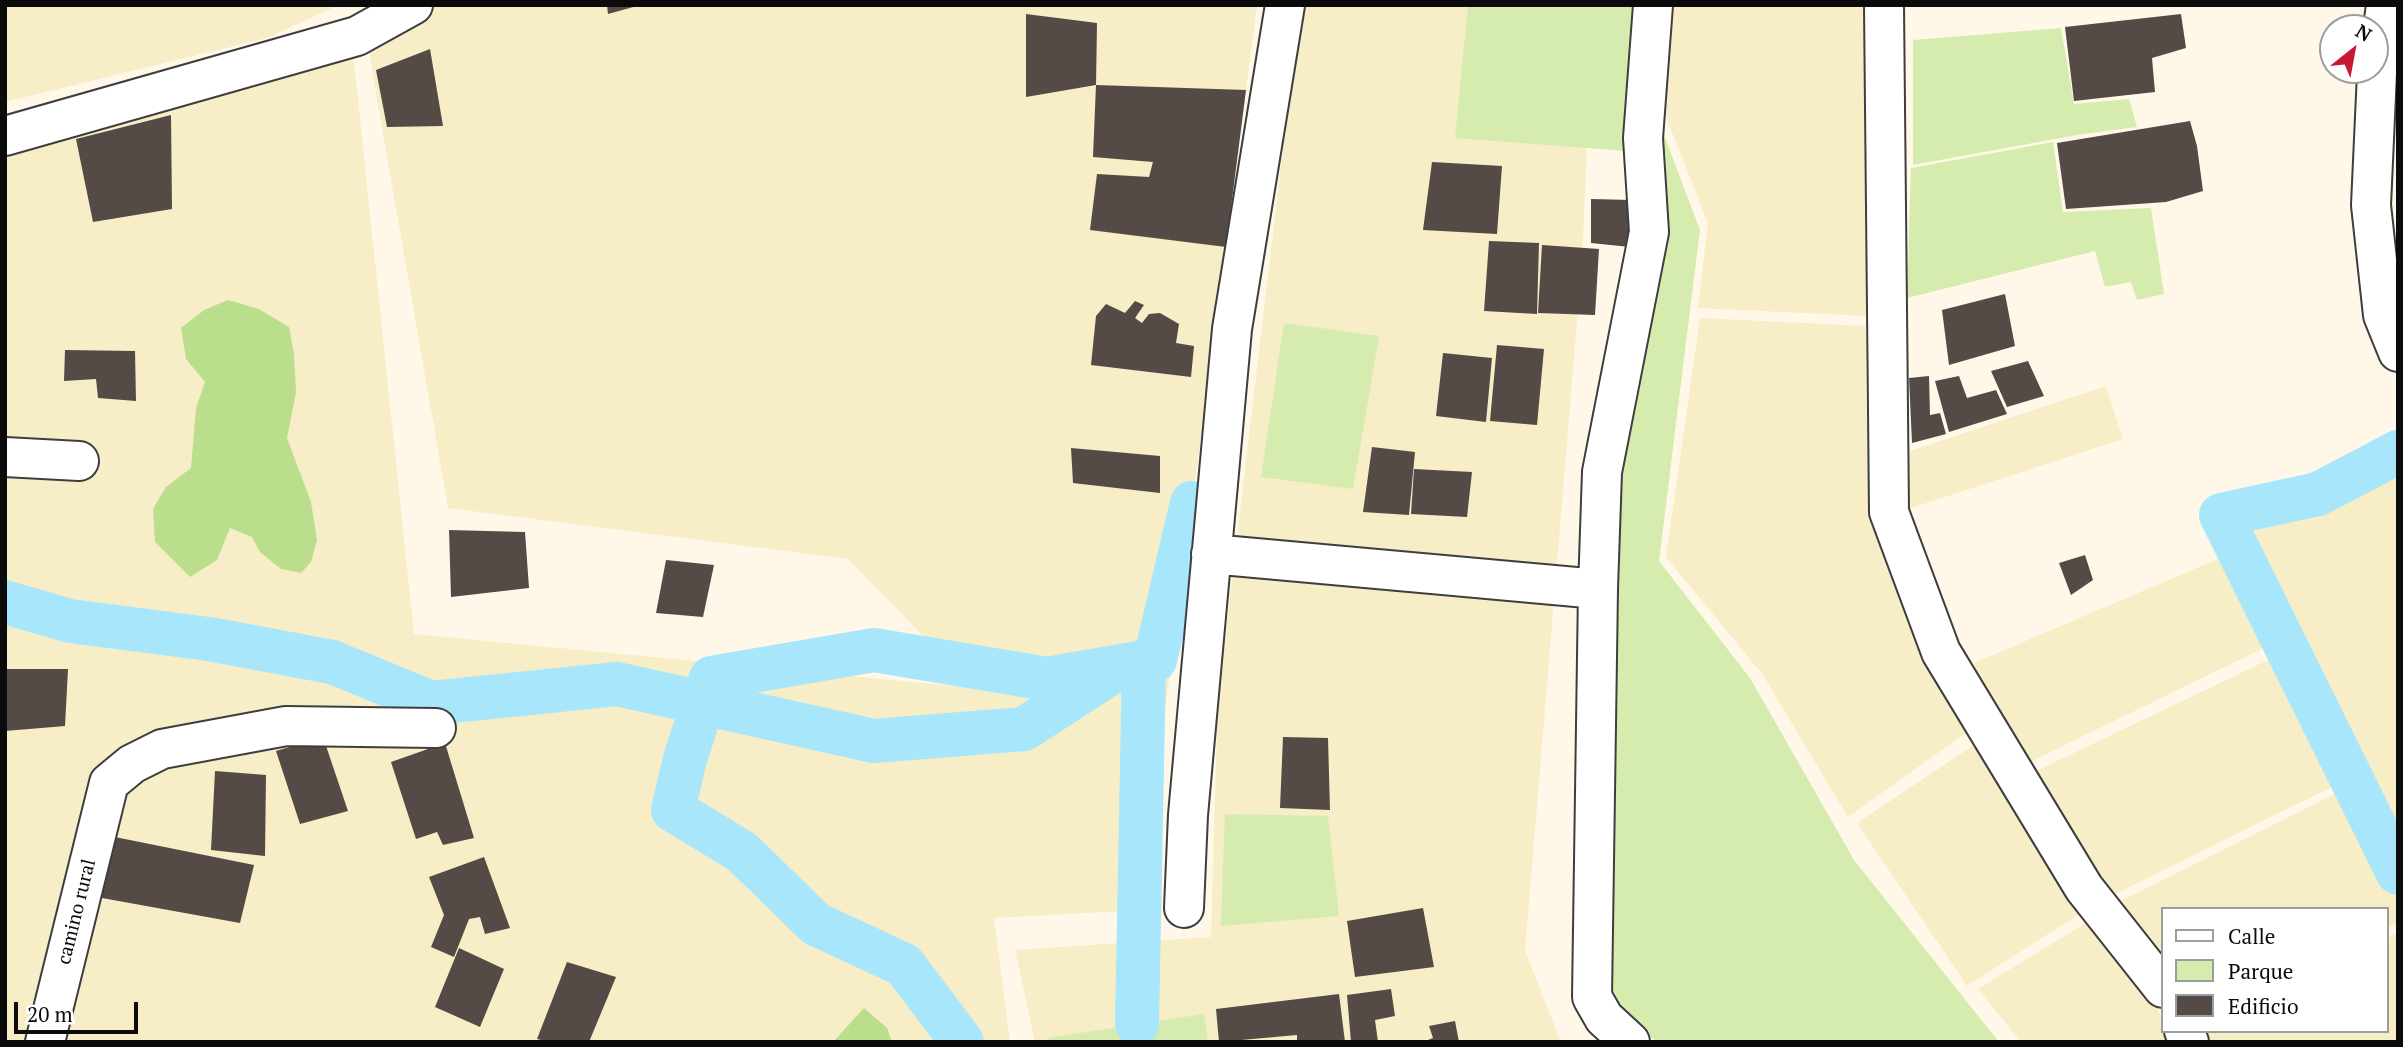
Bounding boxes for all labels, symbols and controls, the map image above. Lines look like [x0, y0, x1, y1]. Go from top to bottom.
north arrow [2319, 14, 2389, 84]
text: N [2351, 18, 2377, 47]
street label: camino rural [53, 857, 101, 967]
legend [2162, 907, 2389, 1033]
text: Calle [2228, 922, 2275, 950]
text: Parque [2228, 957, 2293, 985]
scale bar [18, 988, 142, 1032]
text: Edificio [2228, 992, 2299, 1020]
text: 20 m [27, 1000, 73, 1028]

